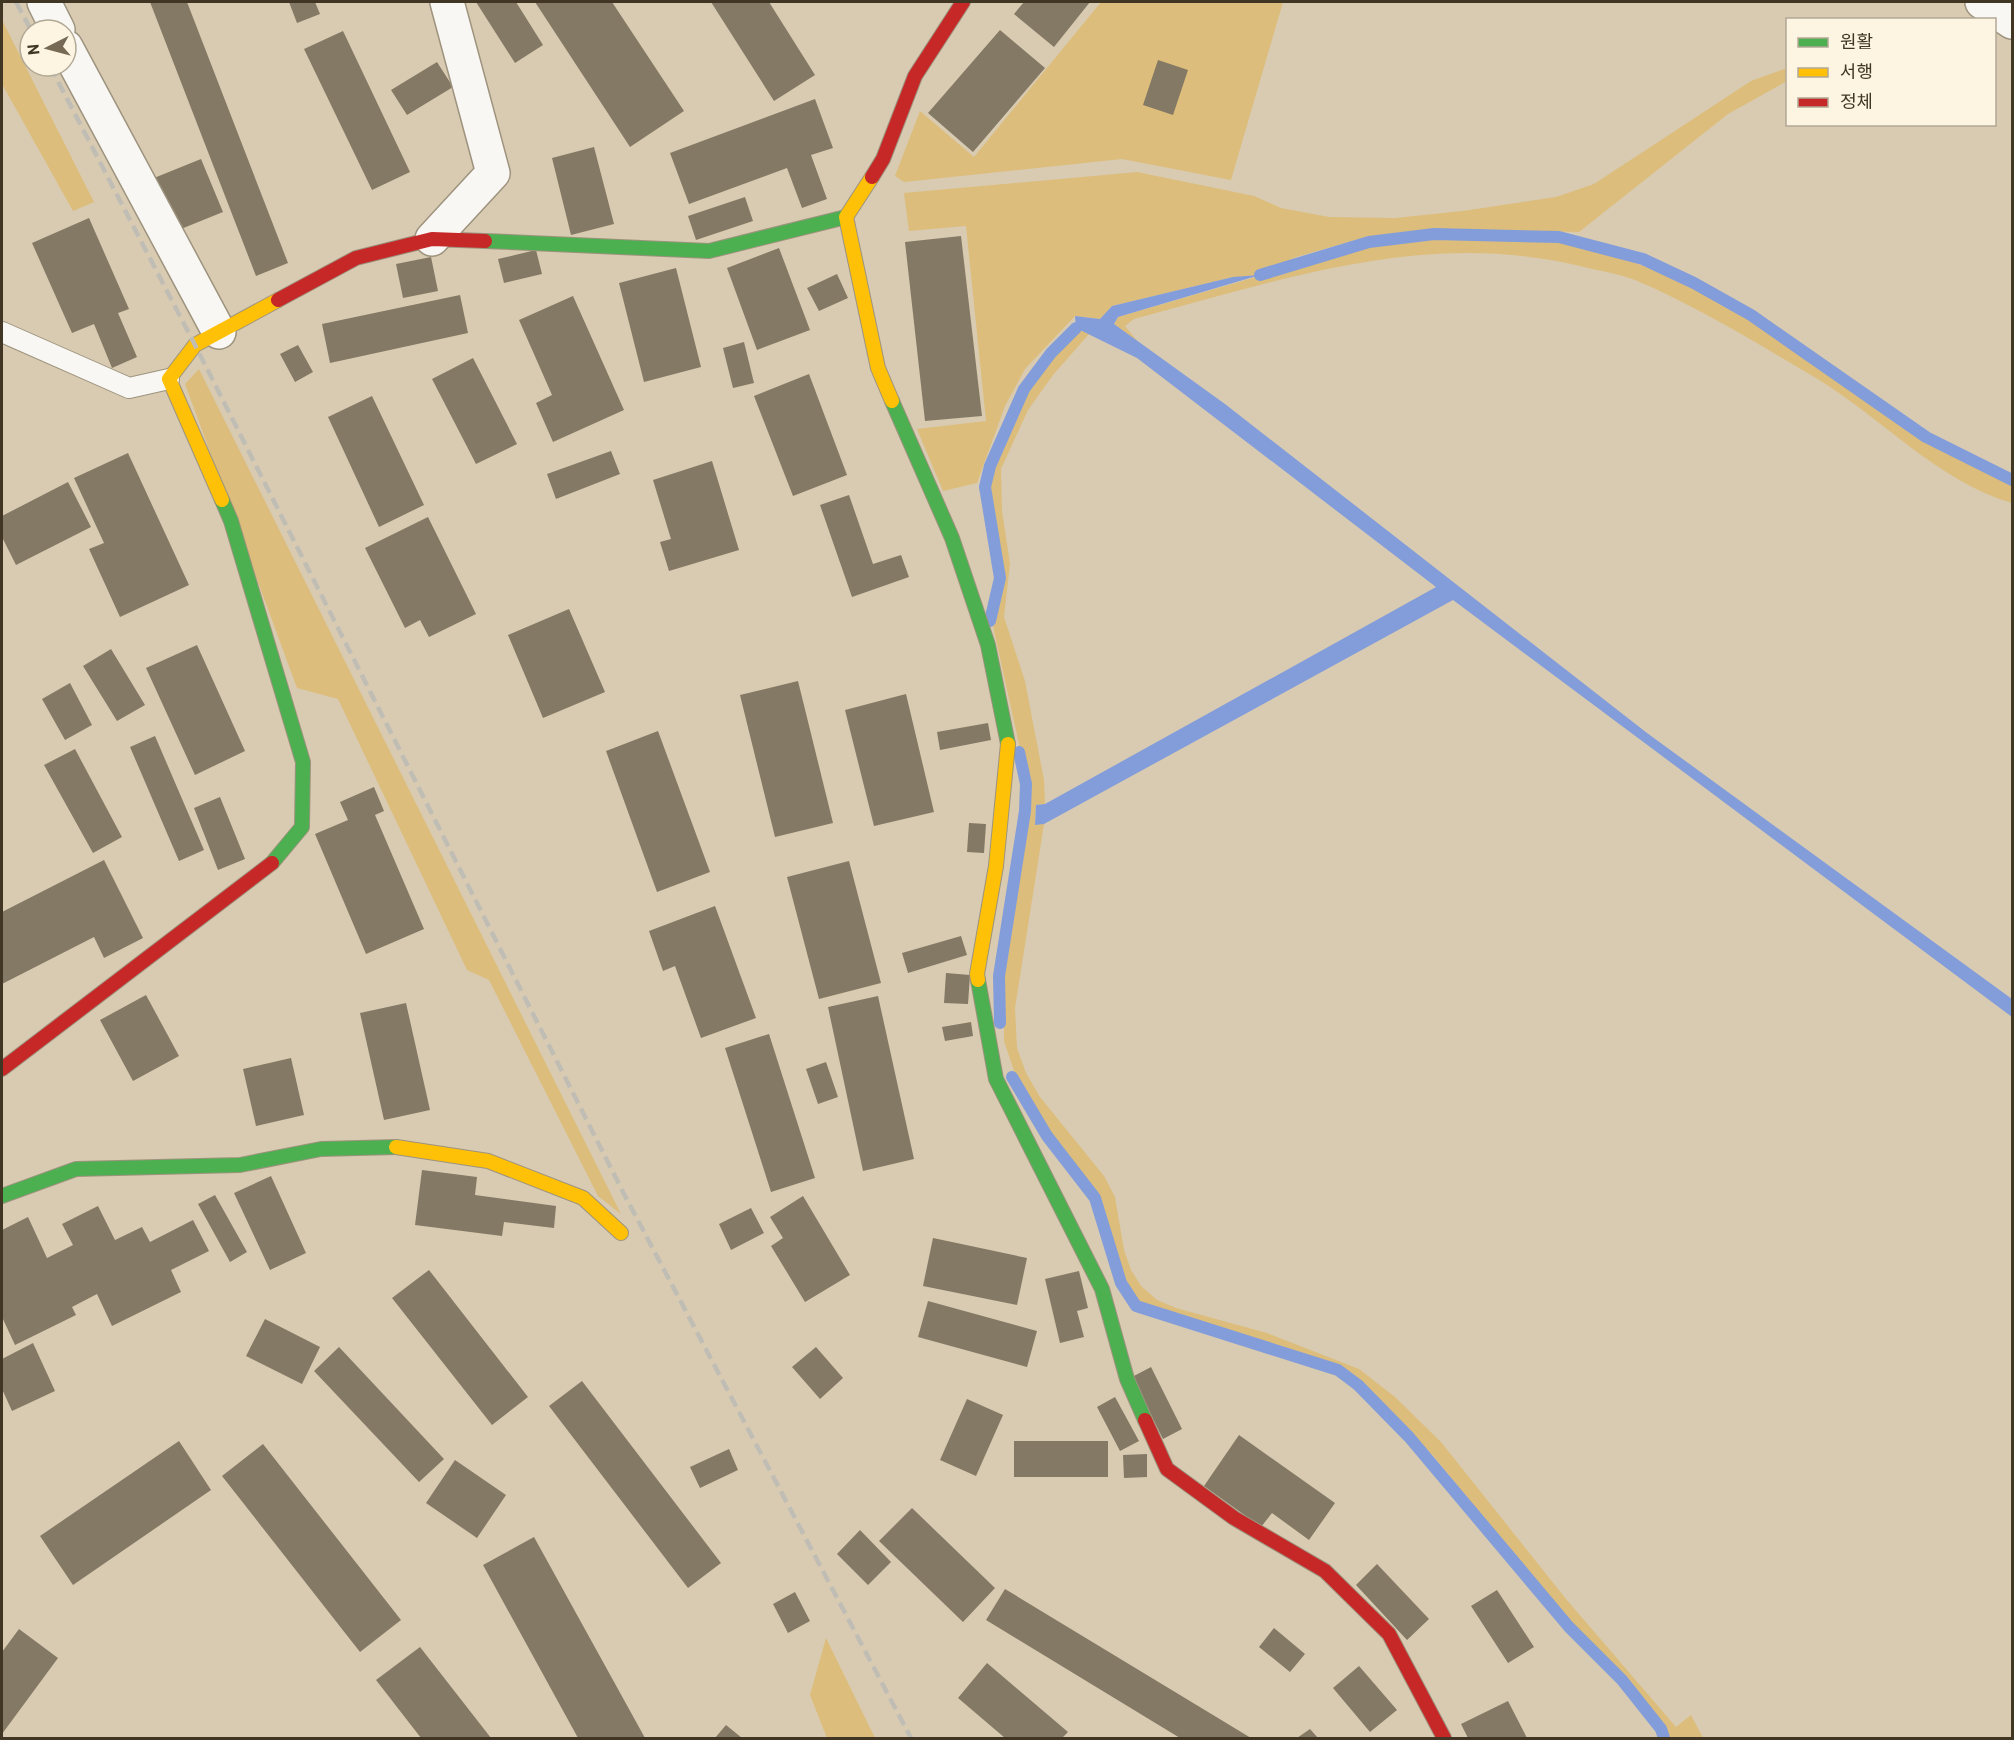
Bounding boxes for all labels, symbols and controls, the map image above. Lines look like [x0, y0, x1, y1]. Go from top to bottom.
north arrow [18, 18, 78, 78]
legend [1786, 18, 1996, 126]
text: 원활 [1840, 30, 1873, 52]
text: N [23, 43, 43, 56]
text: 서행 [1840, 60, 1873, 82]
text: 정체 [1840, 90, 1873, 112]

